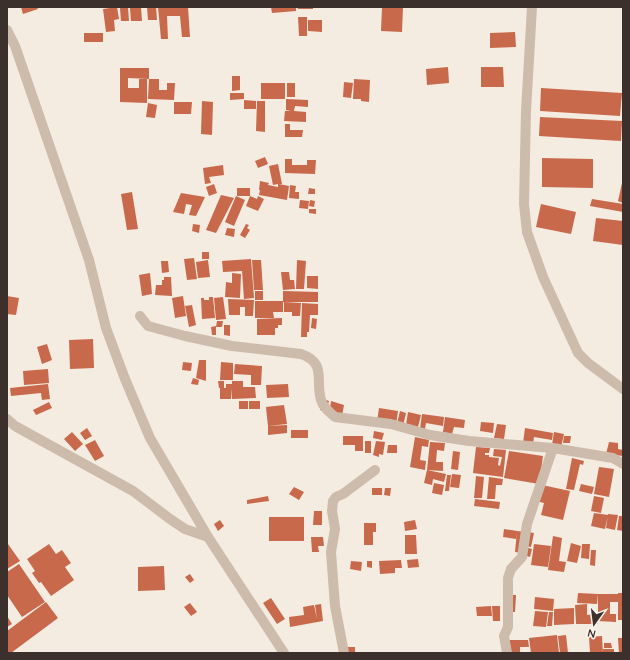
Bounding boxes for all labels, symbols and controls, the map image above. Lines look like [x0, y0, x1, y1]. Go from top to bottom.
north arrow [574, 604, 614, 644]
text: N [586, 626, 597, 641]

